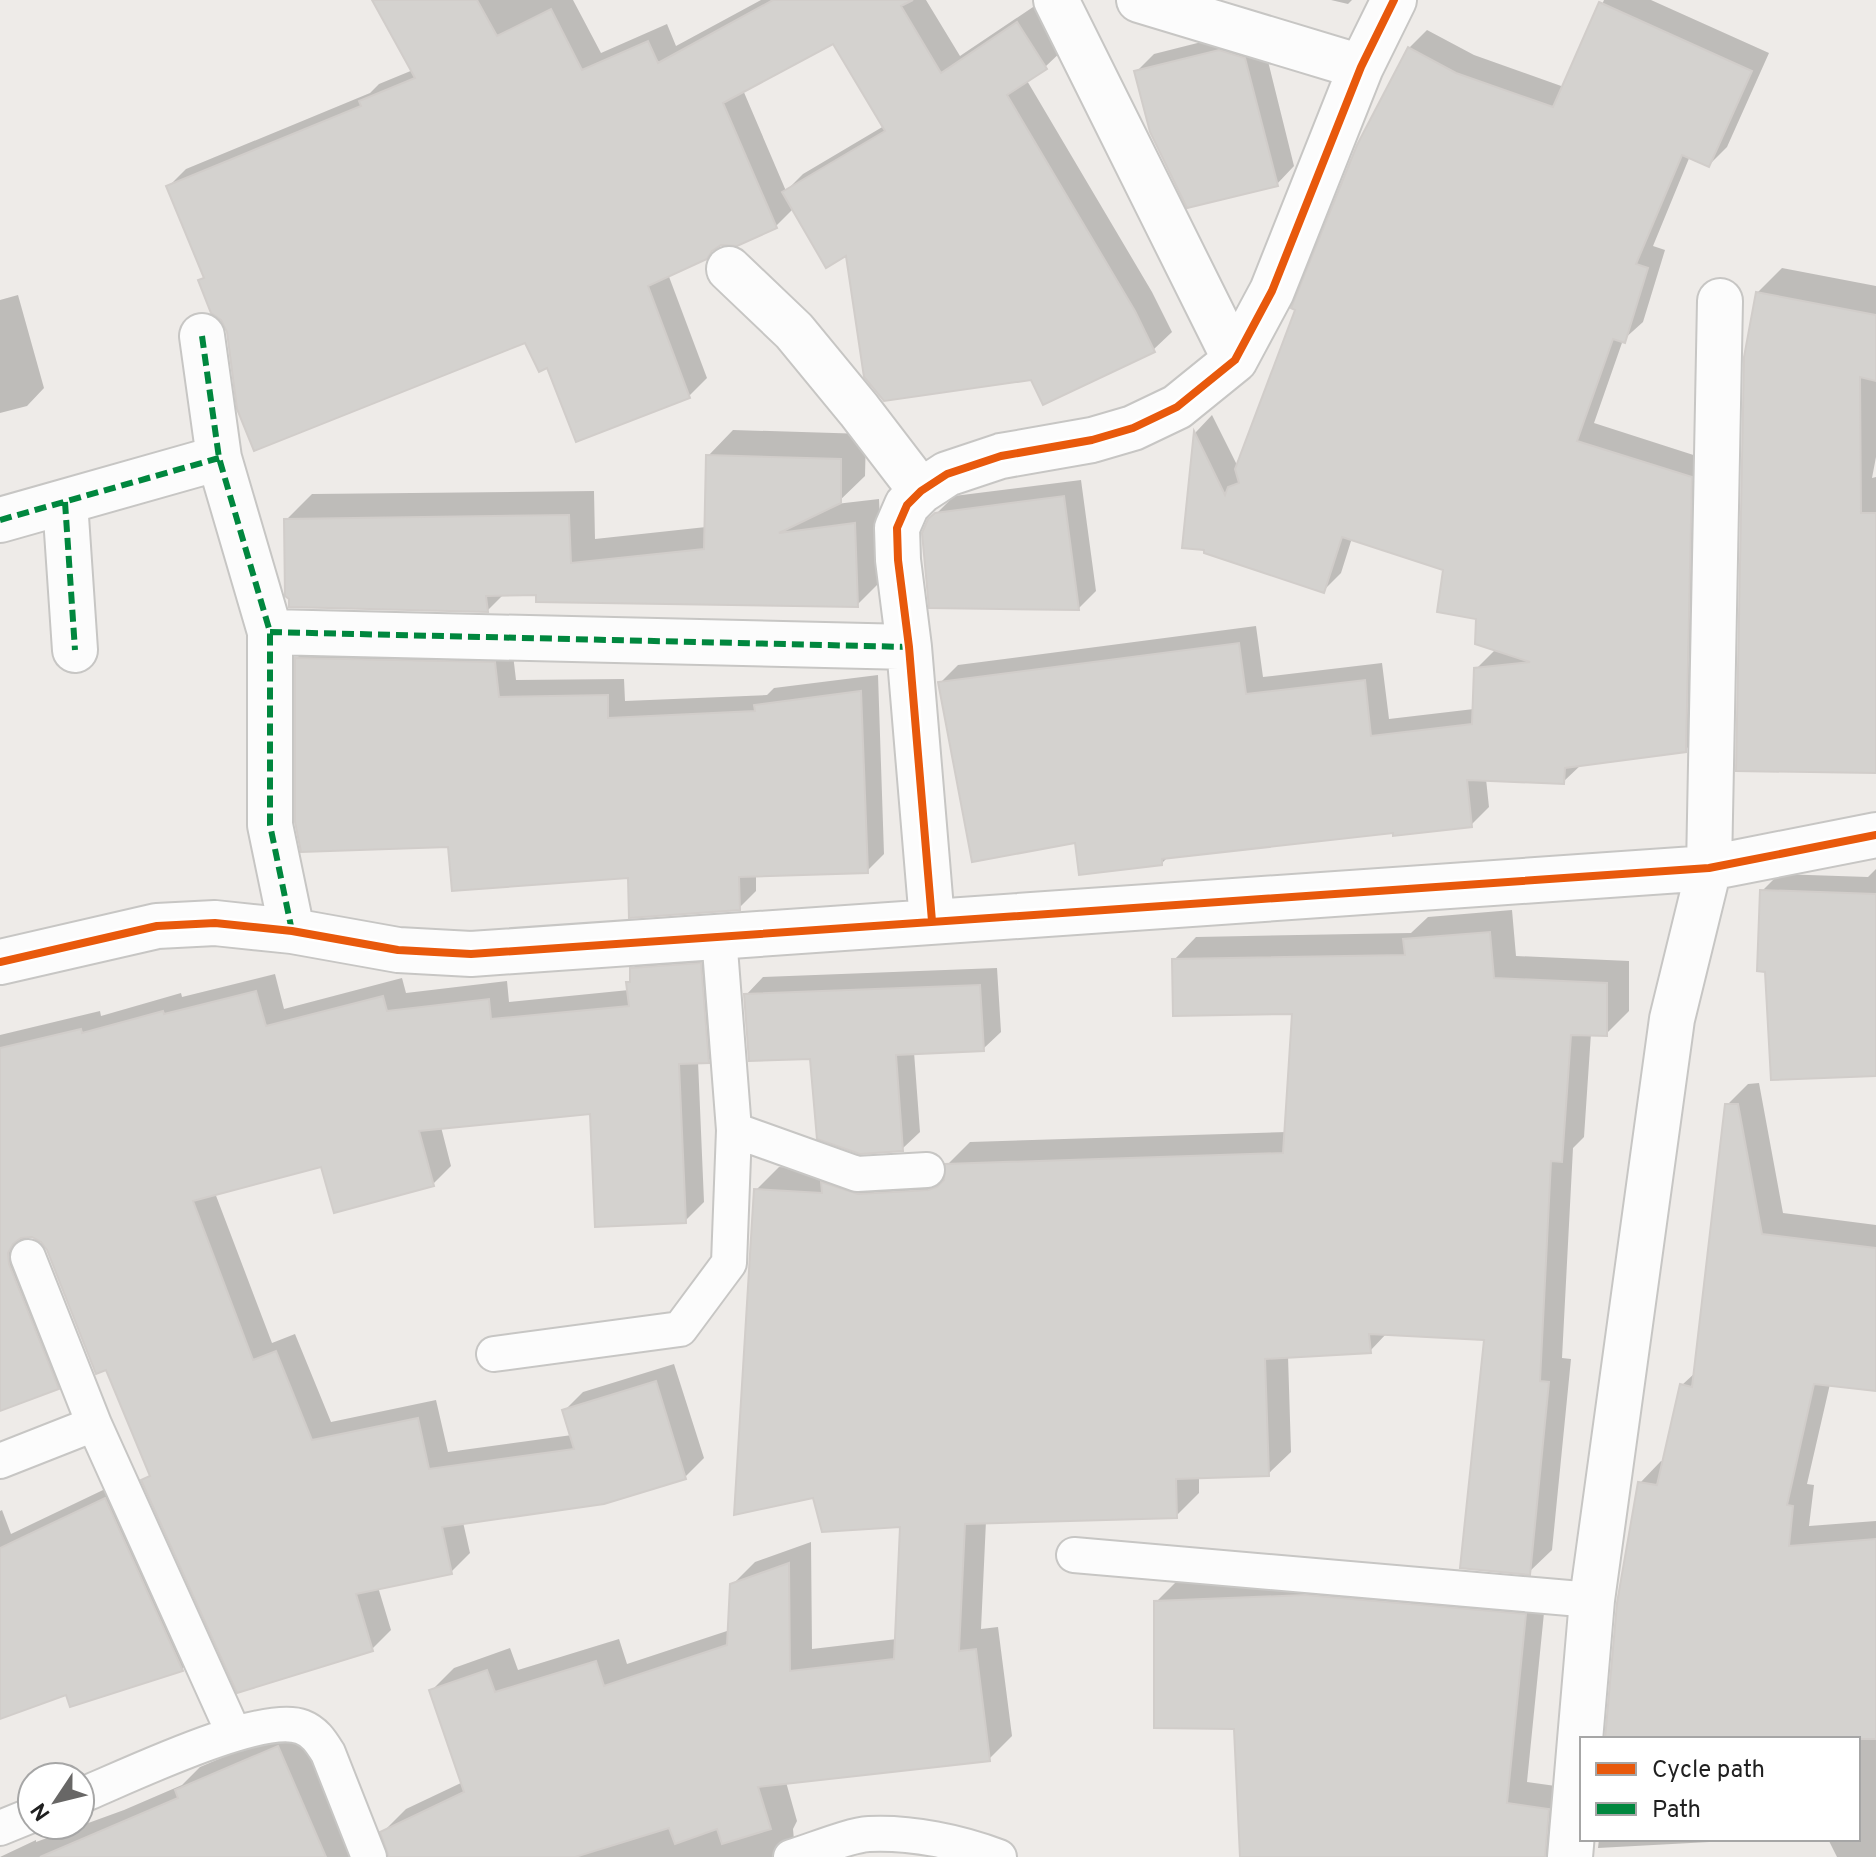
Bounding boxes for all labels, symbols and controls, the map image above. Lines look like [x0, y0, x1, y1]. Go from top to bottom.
legend [1580, 1737, 1860, 1841]
text: Cycle path [1652, 1756, 1765, 1786]
north arrow [16, 1761, 96, 1841]
text: Path [1652, 1796, 1701, 1826]
text: N [26, 1797, 57, 1825]

